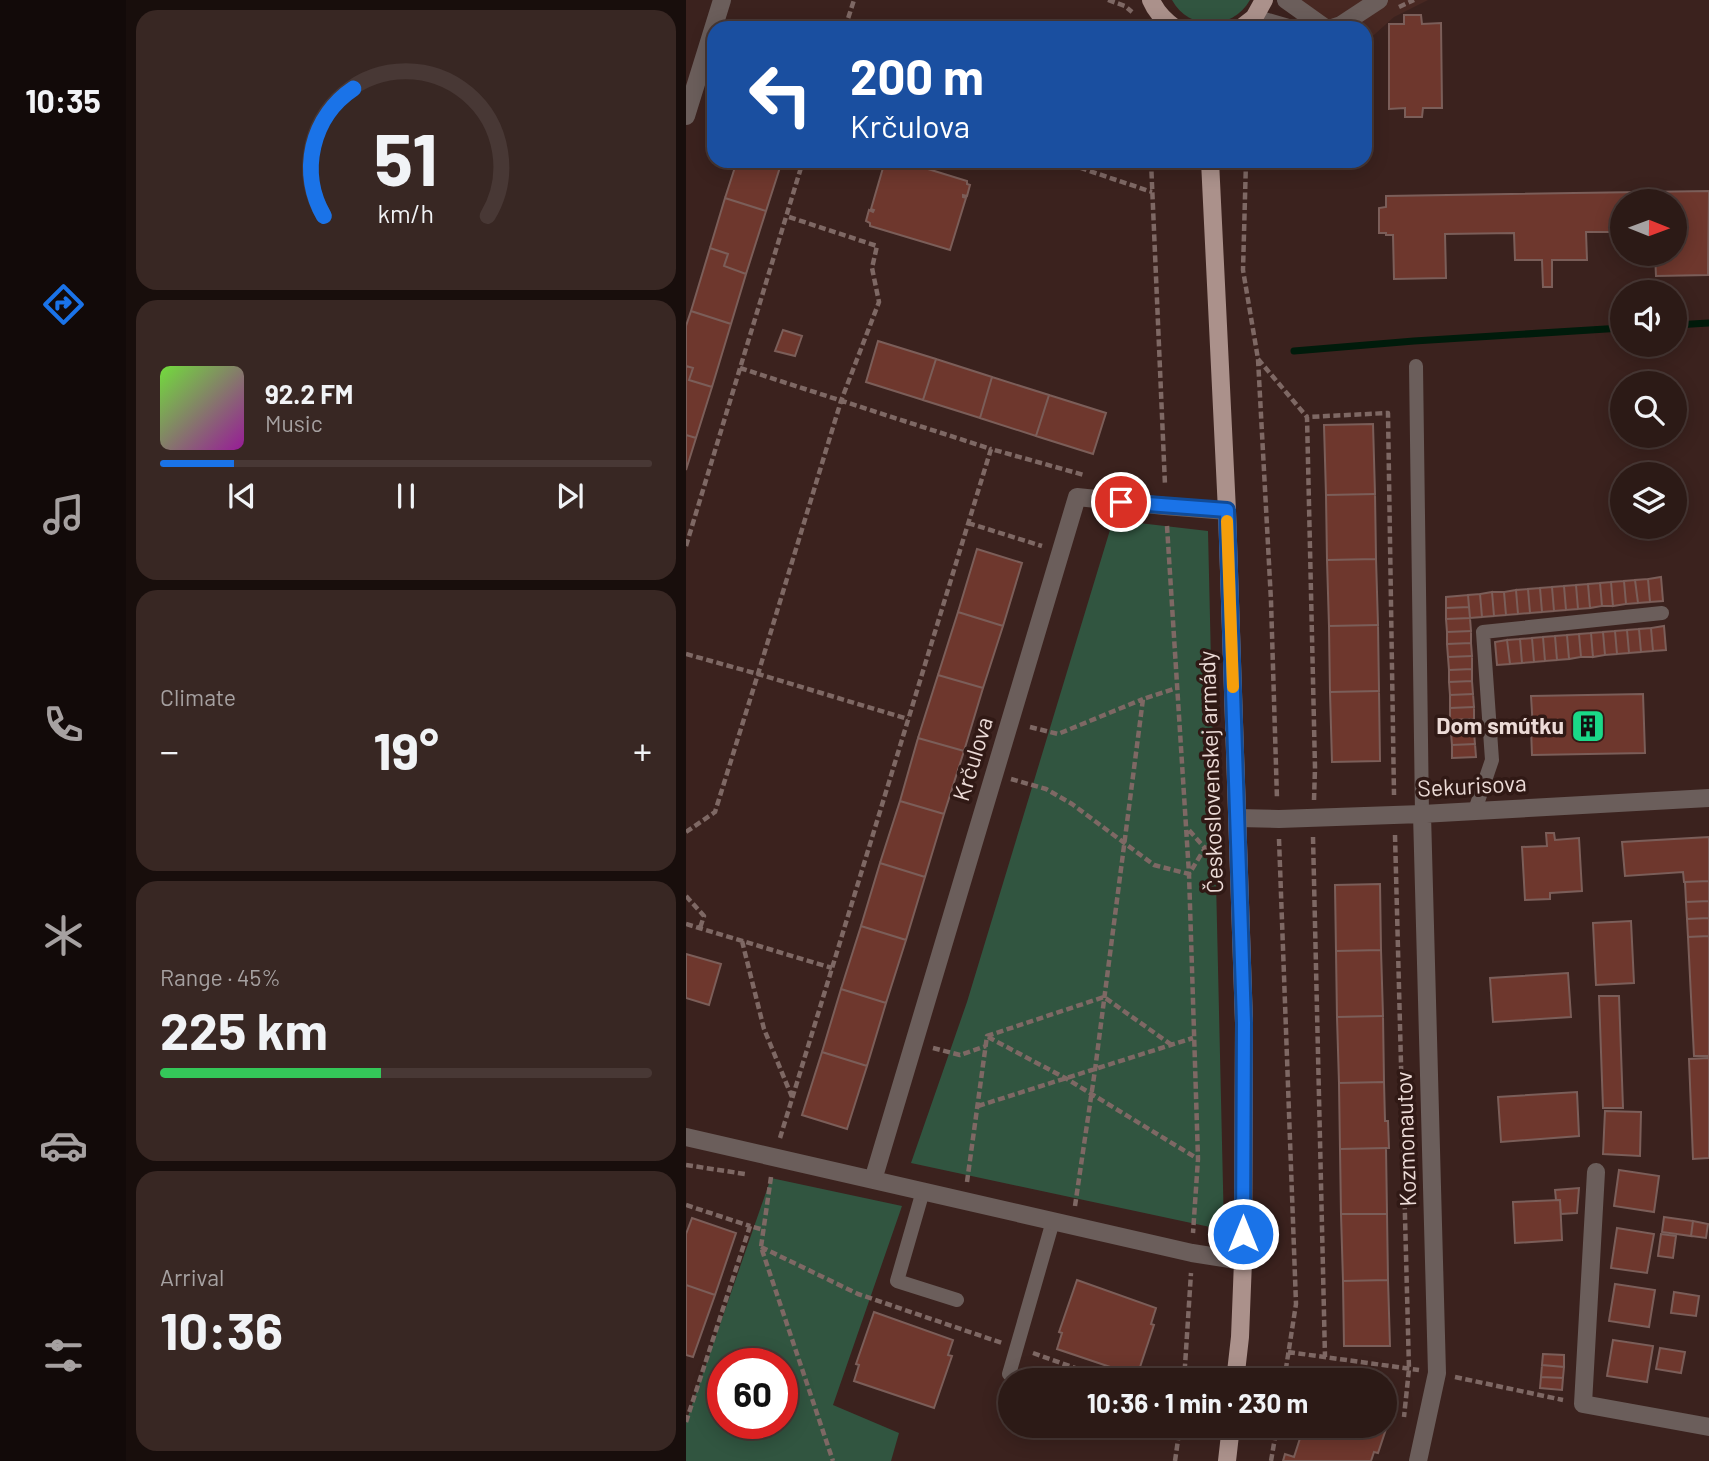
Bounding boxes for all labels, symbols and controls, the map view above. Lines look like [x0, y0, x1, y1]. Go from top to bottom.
text: 200 m [850, 46, 984, 105]
icon: left [735, 49, 826, 140]
text: 10:35 [25, 81, 101, 119]
text: Krčulova [850, 106, 970, 144]
text: 51 [374, 113, 438, 201]
north arrow [1610, 189, 1687, 266]
map controls [1610, 189, 1687, 539]
text: km/h [378, 198, 434, 228]
icon: directions [39, 280, 88, 329]
button: sound [1610, 280, 1687, 357]
button: search [1610, 371, 1687, 448]
text: 92.2 FM [265, 378, 353, 409]
text: Music [265, 409, 323, 437]
button: layers [1610, 462, 1687, 539]
pin [1091, 472, 1151, 532]
icon: previous [223, 477, 261, 515]
icon: pause [387, 477, 425, 515]
icon: next [551, 477, 589, 515]
icon: arrive [1102, 483, 1140, 521]
icon: music [39, 490, 88, 539]
street label: Československej armády [1192, 650, 1228, 894]
text: Climate [160, 683, 236, 711]
icon: phone [39, 700, 88, 749]
building icon: Dom smútku [1569, 707, 1607, 745]
place label: Dom smútku [1436, 711, 1564, 739]
street label: Krčulova [946, 713, 998, 804]
text: 19° [373, 718, 439, 780]
text: − [160, 727, 179, 773]
text: + [633, 727, 652, 773]
street label: Sekurisova [1417, 768, 1527, 802]
icon: climate [39, 911, 88, 960]
text: Range · 45% [160, 963, 281, 991]
text: 225 km [160, 998, 328, 1060]
street label: Kozmonautov [1389, 1071, 1421, 1207]
icon: car [39, 1121, 88, 1170]
position arrow [1206, 1197, 1280, 1271]
text: Arrival [160, 1263, 224, 1291]
text: 10:36 [160, 1298, 283, 1360]
icon: filters [39, 1331, 88, 1380]
speed limit sign: 60 [707, 1348, 798, 1439]
text: 10:36 · 1 min · 230 m [1087, 1387, 1308, 1418]

